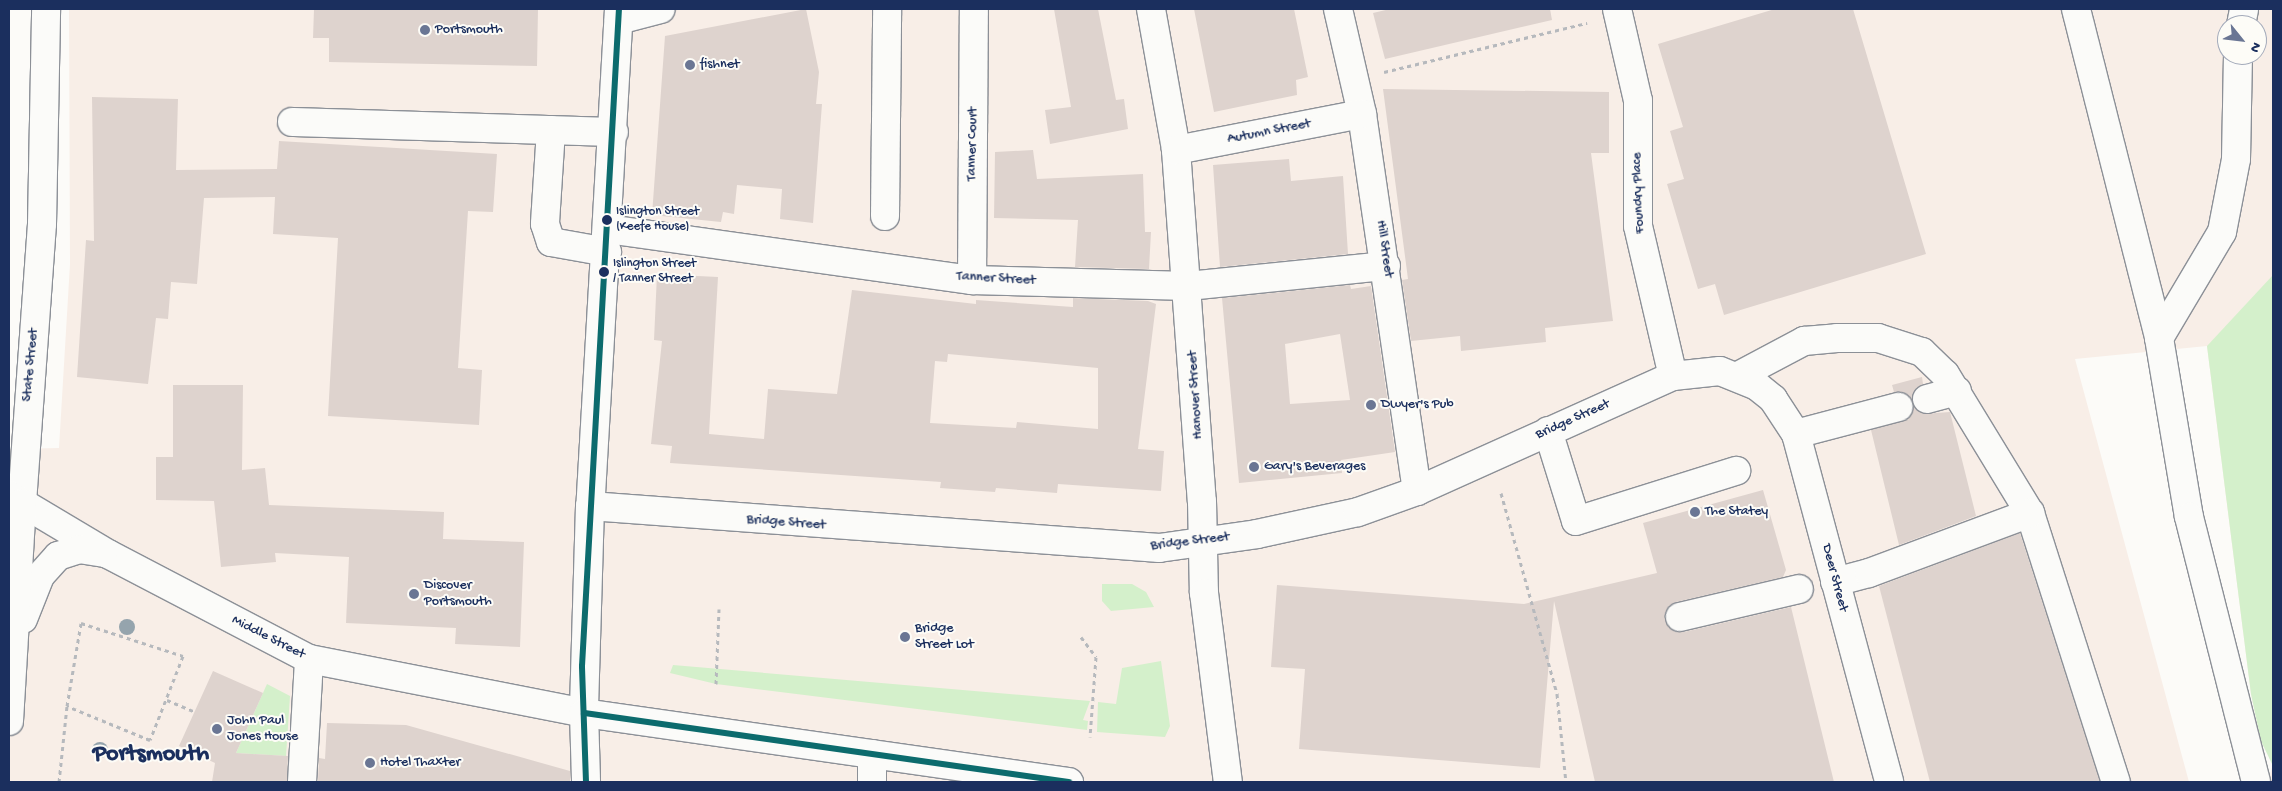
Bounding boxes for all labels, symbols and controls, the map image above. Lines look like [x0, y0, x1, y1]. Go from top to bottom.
north arrow [2217, 15, 2267, 65]
place label: Portsmouth [435, 22, 503, 38]
marker: Portsmouth [419, 24, 431, 36]
text: N [2245, 39, 2264, 55]
place label: fishnet [700, 57, 740, 73]
marker: fishnet [684, 59, 696, 71]
street label: Tanner Court [964, 107, 982, 181]
street label: Autumn Street [1226, 116, 1312, 148]
street label: Foundry Place [1629, 152, 1649, 234]
place label: Islington Street (Keefe House) [616, 205, 699, 236]
marker: Islington Street (Keefe House) [602, 215, 612, 225]
street label: Hill Street [1371, 219, 1397, 279]
place label: Islington Street / Tanner Street [613, 257, 696, 288]
marker: Islington Street / Tanner Street [599, 267, 609, 277]
street label: Tanner Street [956, 269, 1036, 289]
street label: State Street [19, 328, 43, 402]
street label: Hanover Street [1185, 350, 1207, 440]
street label: Bridge Street [1533, 396, 1613, 444]
place label: Dwyer's Pub [1381, 397, 1454, 413]
marker: Dwyer's Pub [1365, 399, 1377, 411]
place label: Gary's Beverages [1264, 459, 1365, 475]
marker: Gary's Beverages [1248, 461, 1260, 473]
place label: The Statey [1705, 504, 1768, 520]
marker: The Statey [1689, 506, 1701, 518]
street label: Bridge Street [746, 512, 826, 534]
street label: Bridge Street [1150, 529, 1230, 555]
street label: Deer Street [1817, 542, 1851, 614]
place label: Discover Portsmouth [424, 578, 492, 610]
marker: Discover Portsmouth [408, 588, 420, 600]
street label: Middle Street [228, 612, 308, 664]
place label: Bridge Street Lot [915, 621, 974, 654]
marker: Bridge Street Lot [899, 631, 911, 643]
place label: John Paul Jones House [227, 713, 298, 746]
marker: John Paul Jones House [211, 723, 223, 735]
district label: Portsmouth [93, 741, 209, 769]
place label: Hotel Thaxter [380, 755, 461, 771]
marker: Hotel Thaxter [364, 757, 376, 769]

